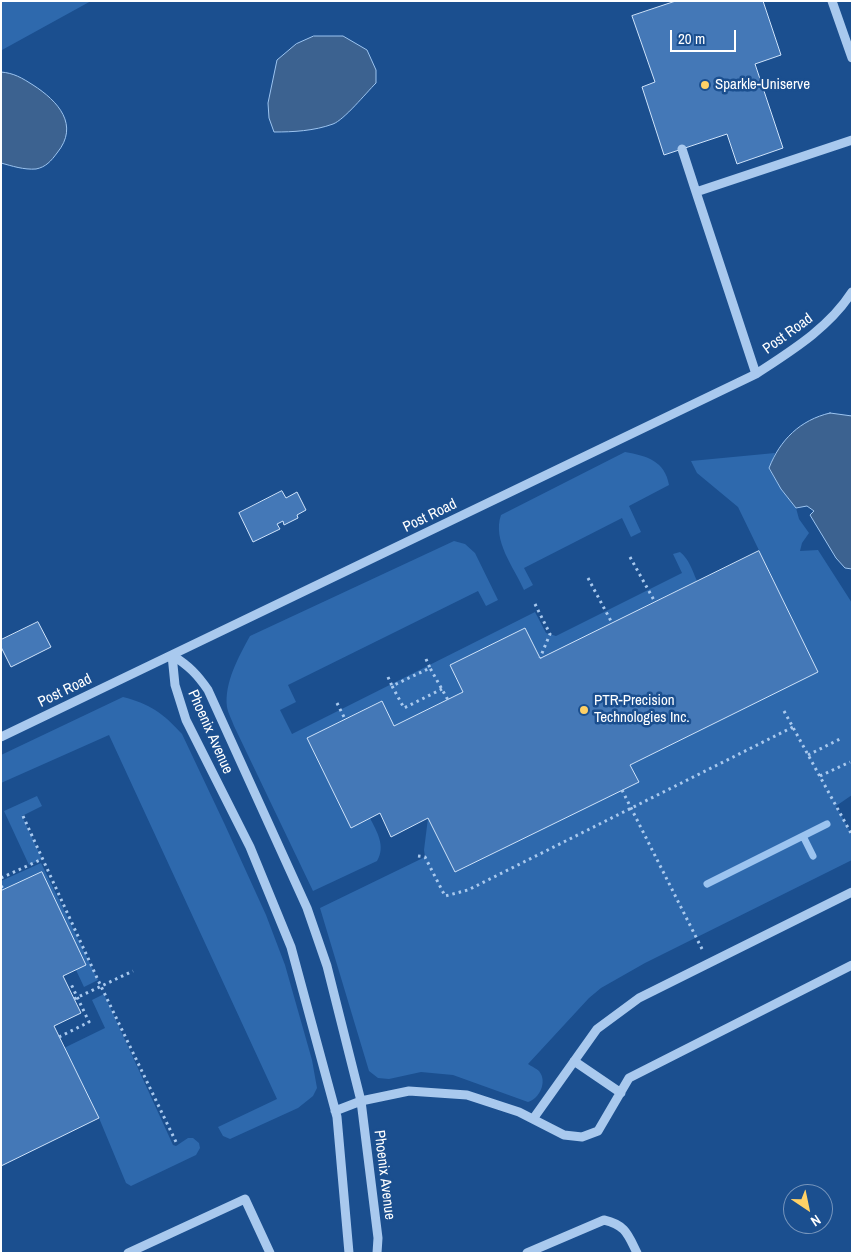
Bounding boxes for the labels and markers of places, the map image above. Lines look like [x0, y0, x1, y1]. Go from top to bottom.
place label: Sparkle-Uniserve [715, 76, 810, 94]
marker: Sparkle-Uniserve [699, 79, 711, 91]
place label: PTR-Precision Technologies Inc. [594, 692, 690, 727]
marker: PTR-Precision Technologies Inc. [578, 704, 590, 716]

